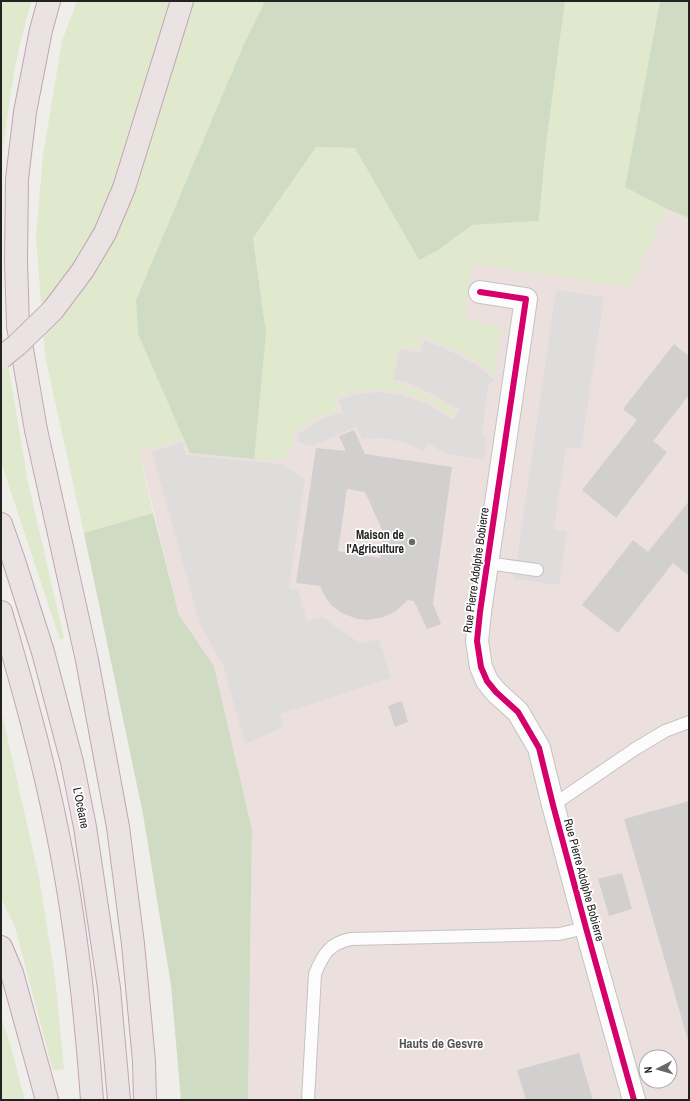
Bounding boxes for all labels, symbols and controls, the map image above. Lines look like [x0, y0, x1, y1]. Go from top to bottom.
street label: Rue Pierre Adolphe Bobierre [459, 506, 493, 634]
place label: Maison de l'Agriculture [346, 527, 405, 557]
marker: Maison de l'Agriculture [407, 537, 417, 547]
street label: L’Océane [69, 786, 93, 830]
street label: Rue Pierre Adolphe Bobierre [560, 817, 608, 943]
district label: Hauts de Gesvre [399, 1035, 483, 1052]
north arrow [638, 1049, 678, 1089]
text: N [641, 1066, 655, 1074]

